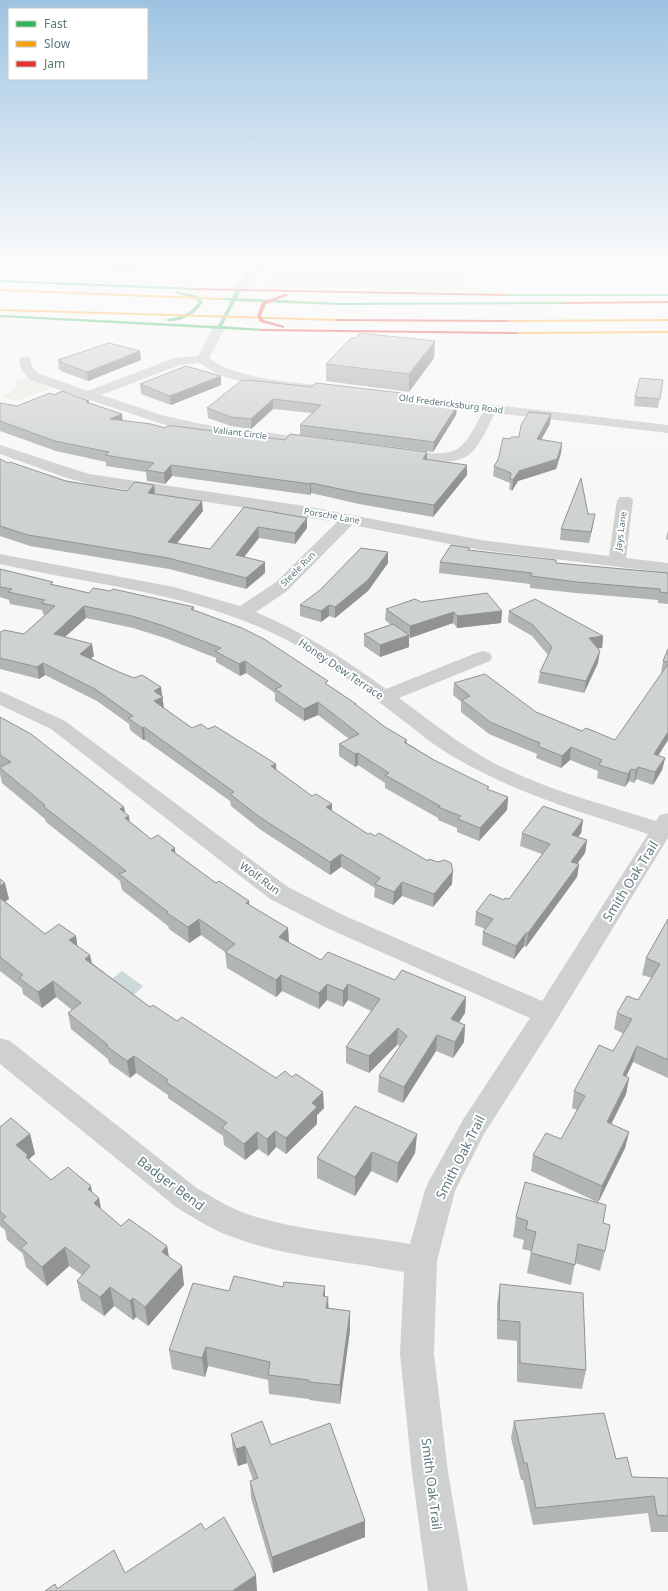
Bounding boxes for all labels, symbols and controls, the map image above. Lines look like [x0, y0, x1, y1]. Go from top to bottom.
legend [8, 8, 148, 80]
text: Fast [44, 15, 68, 32]
text: Slow [44, 35, 71, 52]
text: Jam [43, 55, 65, 72]
street label: Old Fredericksburg Road [398, 391, 504, 416]
street label: Valiant Circle [212, 423, 268, 442]
street label: Porsche Lane [303, 504, 361, 527]
street label: Jays Lane [611, 511, 630, 552]
street label: Steele Run [277, 548, 318, 589]
street label: Honey Dew Terrace [296, 635, 387, 703]
street label: Smith Oak Trail [598, 837, 662, 925]
street label: Wolf Run [237, 858, 284, 897]
street label: Smith Oak Trail [431, 1112, 489, 1202]
street label: Badger Bend [134, 1152, 208, 1214]
street label: Smith Oak Trail [417, 1437, 447, 1531]

